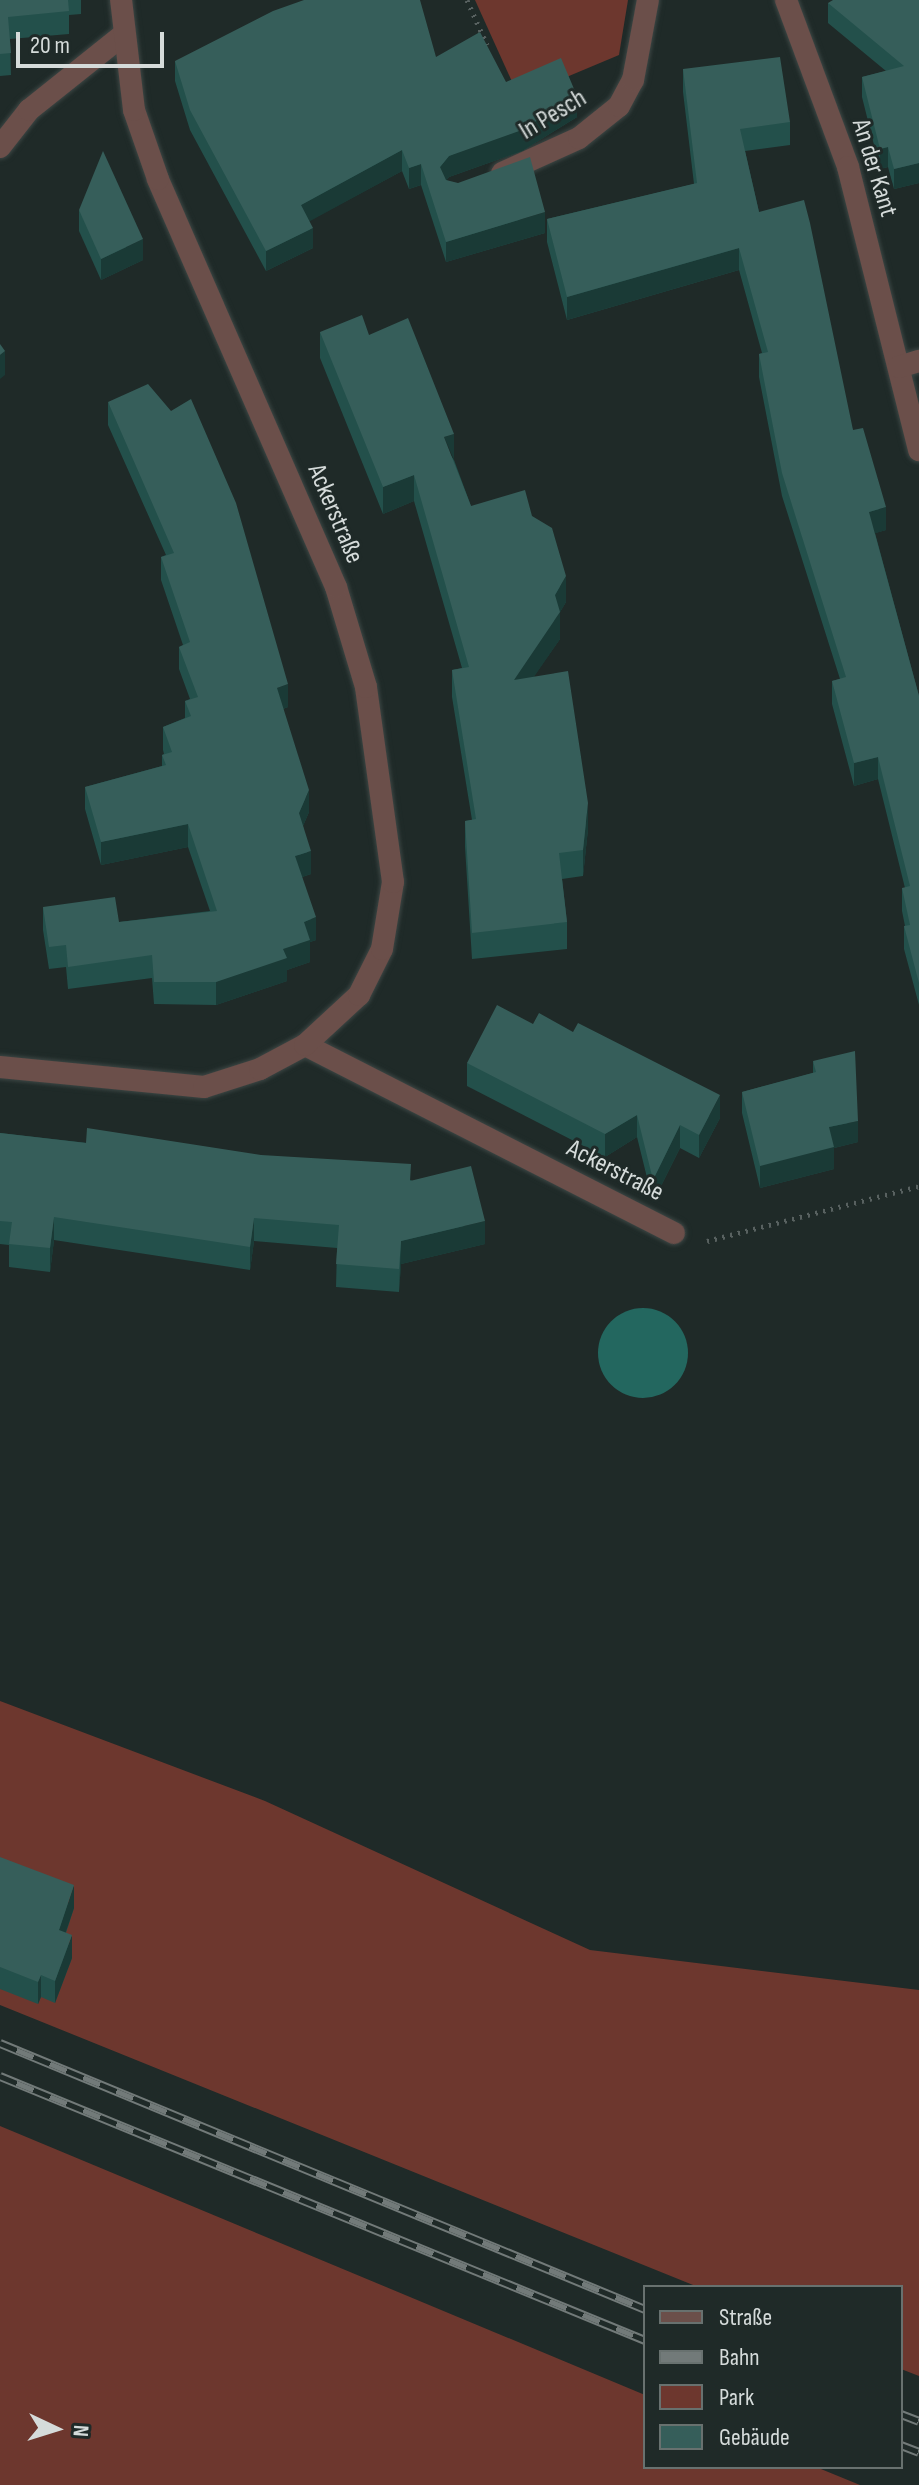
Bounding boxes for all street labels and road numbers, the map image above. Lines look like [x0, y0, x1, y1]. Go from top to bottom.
street label: In Pesch [514, 83, 592, 147]
street label: An der Kant [844, 115, 904, 221]
street label: Ackerstraße [300, 460, 370, 568]
street label: Ackerstraße [561, 1133, 669, 1209]

